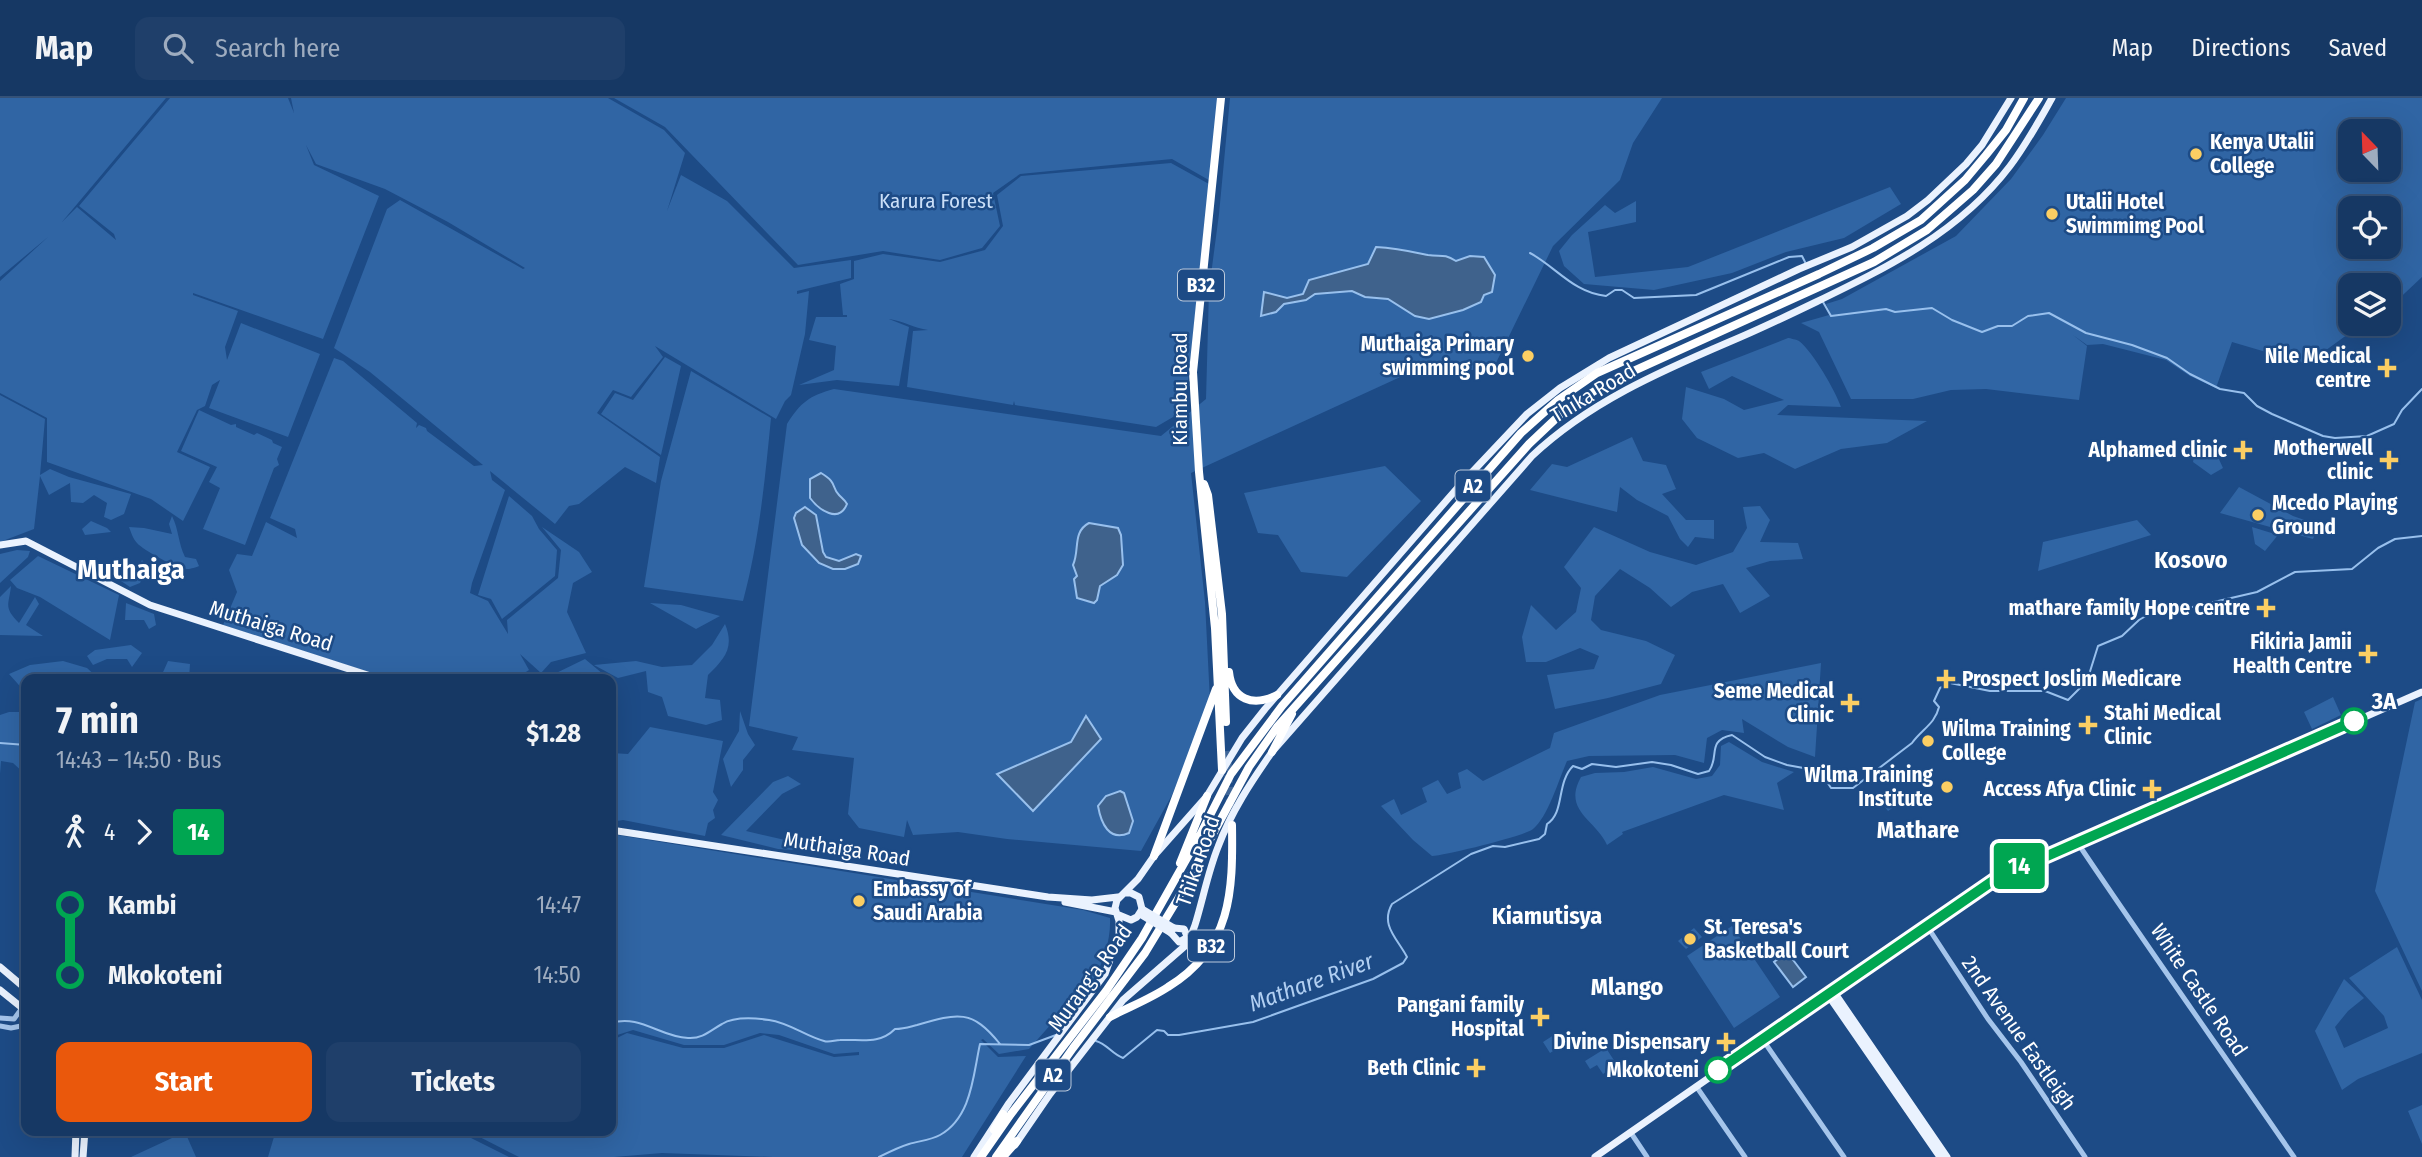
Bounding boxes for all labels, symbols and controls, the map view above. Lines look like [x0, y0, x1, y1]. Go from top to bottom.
search box [135, 17, 625, 80]
text: Map [35, 28, 93, 68]
icon: search [159, 29, 197, 67]
text: Search here [215, 33, 340, 64]
text: Map [2112, 34, 2153, 62]
text: Directions [2191, 34, 2290, 62]
text: Saved [2328, 34, 2387, 62]
north arrow [2338, 119, 2401, 182]
map controls [2338, 119, 2401, 336]
place label: Kenya Utalii College [2210, 129, 2314, 179]
marker: Kenya Utalii College [2188, 146, 2204, 162]
park label: Karura Forest [879, 188, 993, 214]
place label: Utalii Hotel Swimmimg Pool [2066, 189, 2204, 239]
button: locate [2338, 196, 2401, 259]
marker: Utalii Hotel Swimmimg Pool [2044, 206, 2060, 222]
road number: B32 [1178, 270, 1224, 300]
button: layers [2338, 273, 2401, 336]
place label: Muthaiga Primary swimming pool [1361, 331, 1515, 381]
street label: Kiambu Road [1167, 332, 1193, 446]
place label: Nile Medical centre [2265, 343, 2371, 393]
marker: Muthaiga Primary swimming pool [1520, 348, 1536, 364]
street label: Thika Road [1546, 358, 1640, 428]
marker: Nile Medical centre [2377, 358, 2397, 378]
place label: Motherwell clinic [2273, 435, 2374, 485]
place label: Alphamed clinic [2088, 437, 2228, 463]
marker: Alphamed clinic [2233, 440, 2253, 460]
marker: Motherwell clinic [2379, 450, 2399, 470]
road number: A2 [1456, 470, 1490, 502]
place label: Mcedo Playing Ground [2272, 490, 2398, 540]
marker: Mcedo Playing Ground [2250, 507, 2266, 523]
district label: Kosovo [2154, 546, 2228, 574]
district label: Muthaiga [77, 553, 185, 586]
street label: Muthaiga Road [206, 595, 336, 657]
place label: mathare family Hope centre [2009, 595, 2250, 621]
marker: mathare family Hope centre [2256, 598, 2276, 618]
place label: Fikiria Jamii Health Centre [2233, 629, 2352, 679]
marker: Fikiria Jamii Health Centre [2358, 644, 2378, 664]
place label: Prospect Joslim Medicare [1962, 666, 2182, 692]
marker: Prospect Joslim Medicare [1936, 669, 1956, 689]
place label: Seme Medical Clinic [1714, 678, 1835, 728]
district label: 3A [2371, 687, 2397, 715]
marker: Seme Medical Clinic [1840, 693, 1860, 713]
text: 7 min [56, 697, 139, 743]
place label: Stahi Medical Clinic [2104, 700, 2221, 750]
unlabelled marker [2341, 708, 2367, 734]
marker: Stahi Medical Clinic [2078, 715, 2098, 735]
place label: Wilma Training College [1942, 716, 2071, 766]
text: $1.28 [526, 718, 581, 749]
marker: Wilma Training College [1920, 733, 1936, 749]
text: 14:43 – 14:50 · Bus [56, 746, 222, 774]
place label: Wilma Training Institute [1804, 762, 1934, 812]
place label: Access Afya Clinic [1983, 776, 2137, 802]
marker: Wilma Training Institute [1939, 779, 1955, 795]
marker: Access Afya Clinic [2142, 779, 2162, 799]
street label: Thika Road [1170, 812, 1226, 910]
icon: walk [56, 813, 94, 851]
icon: forward [125, 813, 163, 851]
district label: Mathare [1877, 816, 1959, 844]
text: 4 [104, 818, 115, 846]
text: 14 [187, 818, 210, 846]
street label: Muthaiga Road [782, 826, 912, 872]
line badge: 14 [1988, 843, 2050, 889]
text: 14 [2008, 852, 2030, 880]
place label: Embassy of Saudi Arabia [873, 876, 983, 926]
text: Kambi [108, 890, 176, 921]
text: 14:47 [536, 891, 581, 919]
marker: Embassy of Saudi Arabia [851, 893, 867, 909]
district label: Kiamutisya [1492, 902, 1602, 930]
place label: St. Teresa's Basketball Court [1704, 914, 1849, 964]
street label: Murang'a Road [1042, 919, 1138, 1037]
street label: White Castle Road [2145, 919, 2253, 1061]
road number: B32 [1188, 930, 1234, 961]
marker: St. Teresa's Basketball Court [1682, 931, 1698, 947]
water label: Mathare River [1245, 946, 1378, 1017]
street label: 2nd Avenue Eastleigh [1956, 951, 2082, 1115]
text: Mkokoteni [108, 960, 223, 991]
text: 14:50 [533, 961, 581, 989]
district label: Mlango [1591, 973, 1663, 1001]
place label: Pangani family Hospital [1397, 992, 1525, 1042]
marker: Pangani family Hospital [1530, 1007, 1550, 1027]
place label: Divine Dispensary [1553, 1029, 1711, 1055]
marker: Divine Dispensary [1716, 1032, 1736, 1052]
button: Start [56, 1042, 312, 1122]
button: Tickets [326, 1042, 581, 1122]
place label: Beth Clinic [1367, 1055, 1461, 1081]
place label: Mkokoteni [1607, 1057, 1699, 1083]
marker: Mkokoteni [1705, 1057, 1731, 1083]
marker: Beth Clinic [1466, 1058, 1486, 1078]
road number: A2 [1036, 1060, 1070, 1091]

